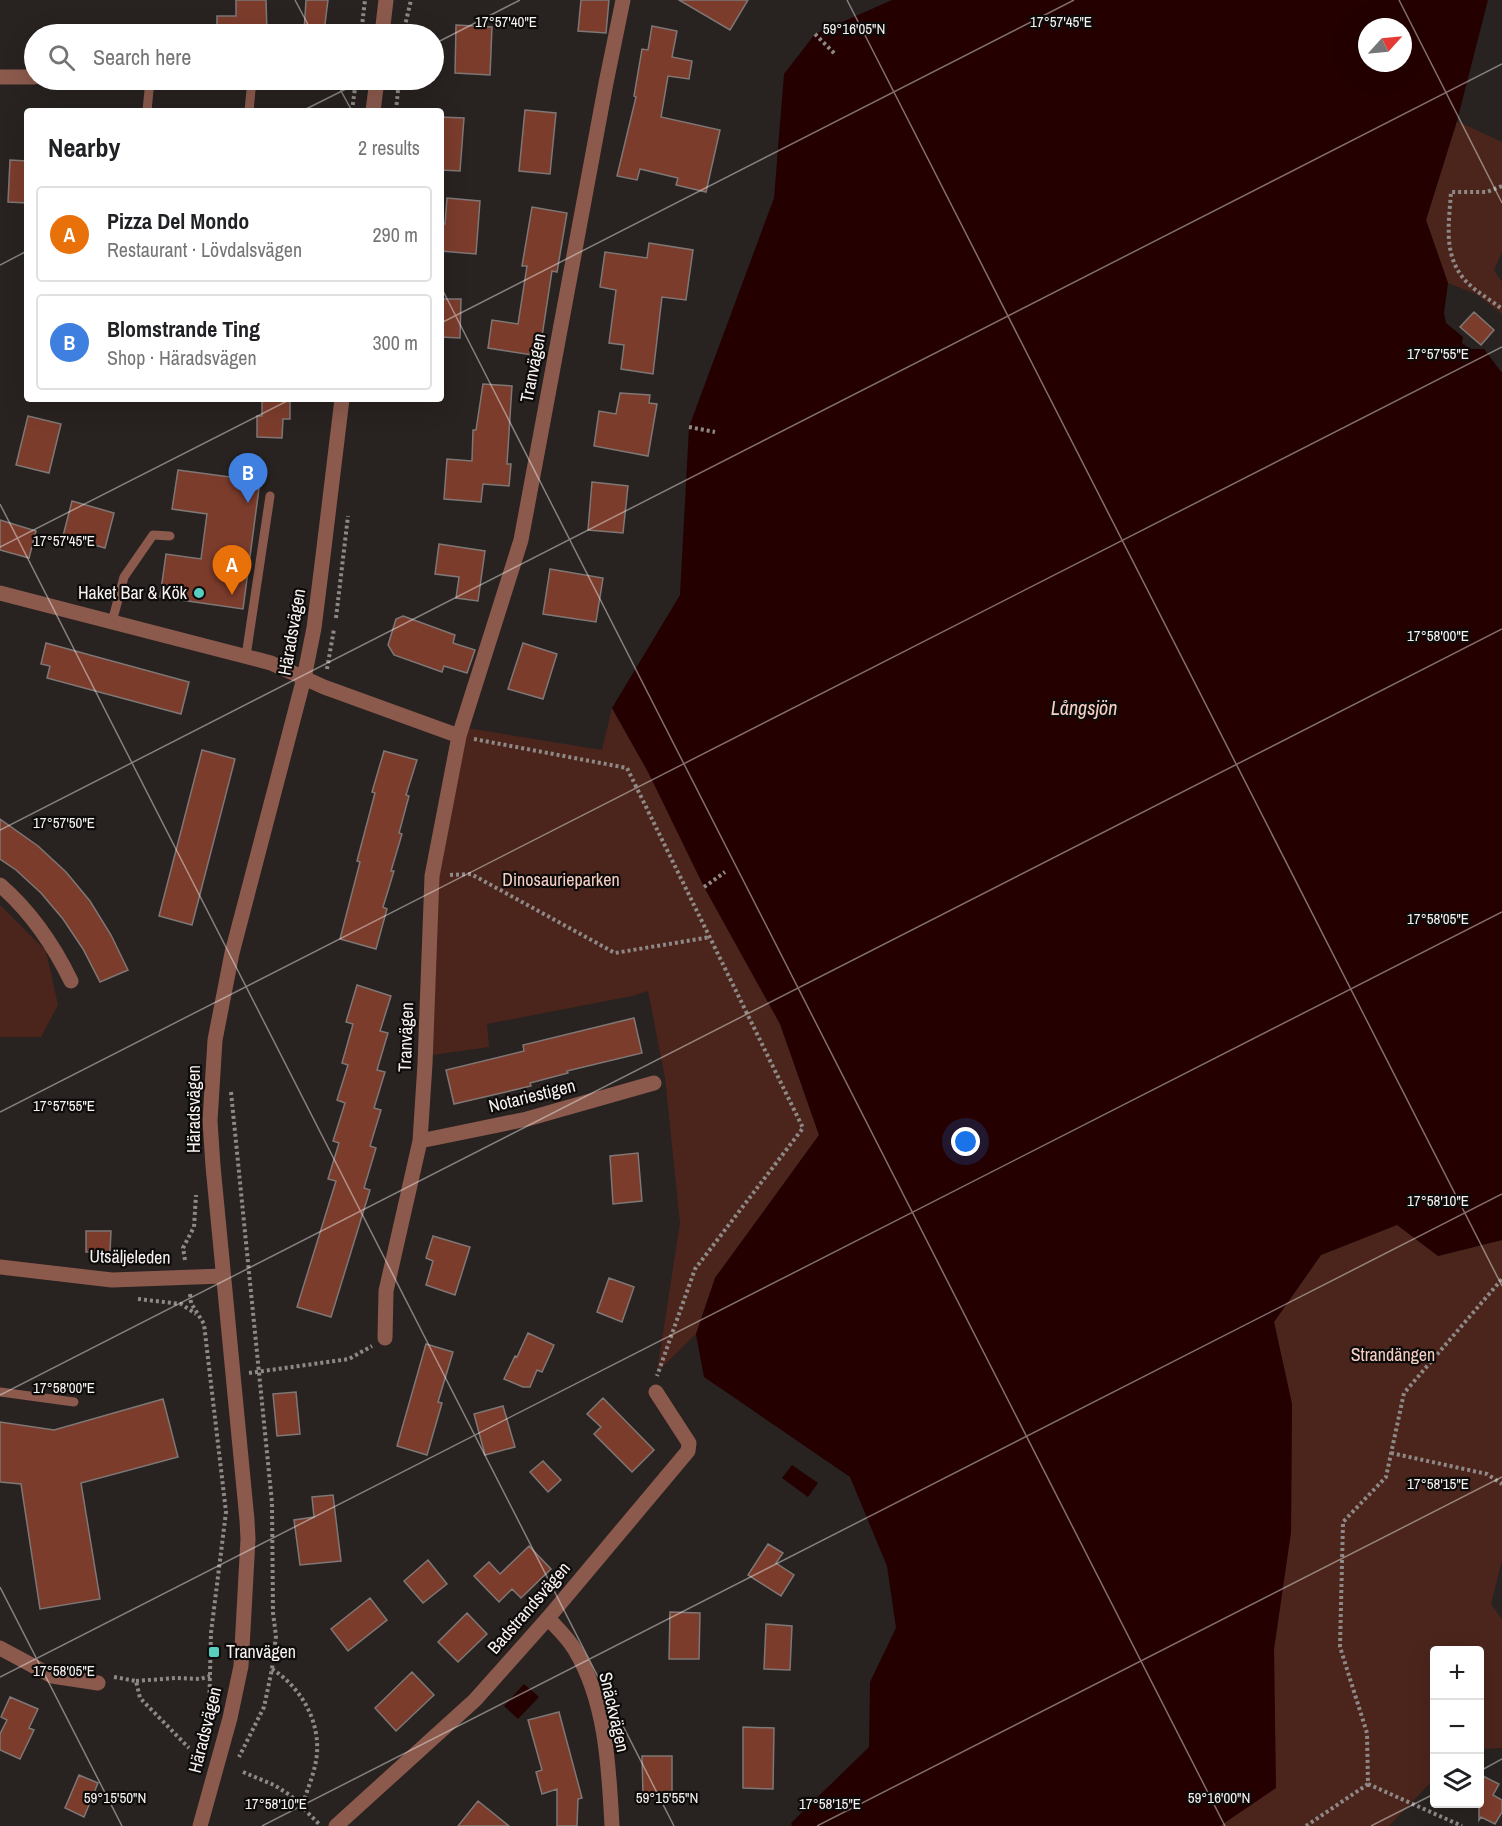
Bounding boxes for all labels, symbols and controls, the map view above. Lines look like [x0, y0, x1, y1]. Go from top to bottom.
text: 17°57'40"E [475, 11, 537, 32]
text: 17°57'45"E [1030, 11, 1092, 32]
text: 59°16'05"N [823, 18, 885, 39]
north arrow [1358, 18, 1412, 72]
search box [24, 24, 444, 90]
icon: search [45, 41, 78, 74]
text: Search here [93, 42, 191, 72]
text: Nearby [48, 130, 120, 165]
text: 2 results [358, 134, 420, 161]
text: Pizza Del Mondo [107, 206, 249, 236]
text: A [64, 221, 75, 248]
text: 290 m [372, 221, 418, 248]
text: Restaurant · Lövdalsvägen [107, 236, 302, 263]
text: Blomstrande Ting [107, 314, 260, 344]
text: B [64, 329, 75, 356]
text: 300 m [372, 329, 418, 356]
street label: Tranvägen [514, 331, 551, 405]
text: 17°57'55"E [1407, 343, 1469, 364]
text: Shop · Häradsvägen [107, 344, 257, 371]
pin: B [228, 454, 268, 503]
text: 17°57'45"E [33, 530, 95, 551]
pin: A [212, 546, 252, 595]
place label: Haket Bar & Kök [78, 580, 188, 605]
marker: Haket Bar & Kök [192, 586, 206, 600]
street label: Häradsvägen [272, 587, 311, 677]
text: 17°58'00"E [1407, 625, 1469, 646]
water label: Långsjön [1051, 694, 1117, 721]
text: 17°57'50"E [33, 812, 95, 833]
park label: Dinosaurieparken [502, 867, 620, 892]
text: 17°58'05"E [1407, 908, 1469, 929]
street label: Tranvägen [392, 1002, 419, 1072]
street label: Häradsvägen [181, 1065, 206, 1153]
street label: Notariestigen [486, 1073, 578, 1118]
text: 17°57'55"E [33, 1095, 95, 1116]
your location [951, 1127, 980, 1156]
text: 17°58'10"E [1407, 1190, 1469, 1211]
street label: Utsäljeleden [89, 1243, 171, 1270]
park label: Strandängen [1351, 1342, 1435, 1367]
text: 17°58'00"E [33, 1377, 95, 1398]
text: 17°58'15"E [1407, 1473, 1469, 1494]
street label: Badstrandsvägen [482, 1556, 576, 1659]
place label: Tranvägen [226, 1639, 296, 1664]
marker: Tranvägen [207, 1645, 221, 1659]
map controls [1430, 1646, 1484, 1808]
button: + [1430, 1646, 1484, 1700]
text: 17°58'05"E [33, 1660, 95, 1681]
street label: Snäckvägen [593, 1669, 636, 1754]
street label: Häradsvägen [182, 1684, 227, 1775]
button: − [1430, 1700, 1484, 1754]
button: layers [1430, 1754, 1484, 1808]
text: 59°15'50"N [84, 1787, 146, 1808]
text: 59°15'55"N [636, 1787, 698, 1808]
text: 59°16'00"N [1188, 1787, 1250, 1808]
text: 17°58'10"E [245, 1793, 307, 1814]
text: 17°58'15"E [799, 1793, 861, 1814]

